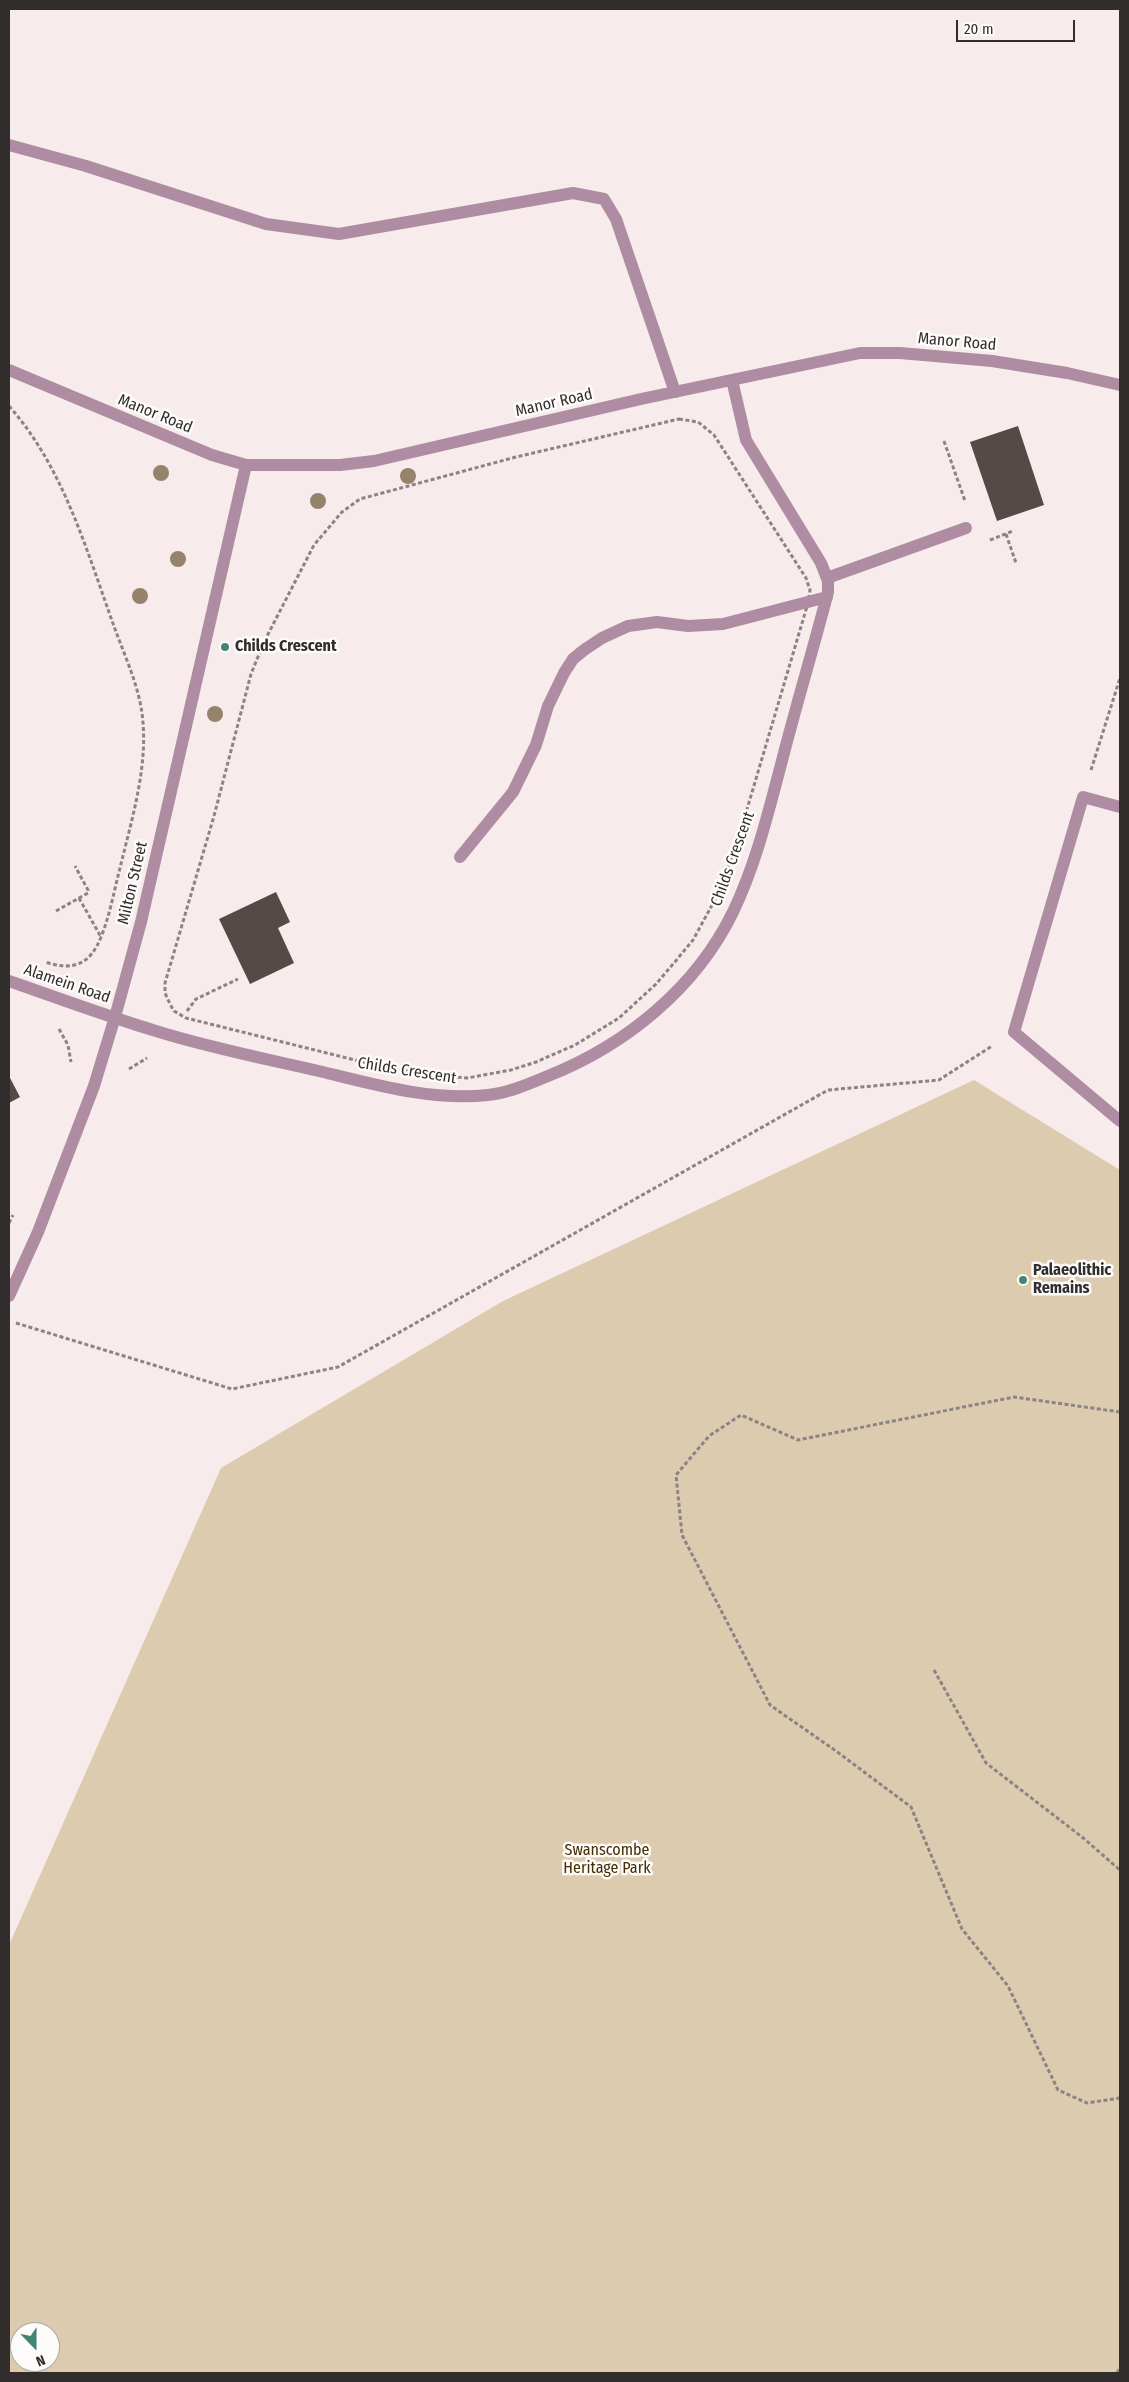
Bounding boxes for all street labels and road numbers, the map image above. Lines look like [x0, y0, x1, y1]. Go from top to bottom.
street label: Manor Road [917, 329, 997, 355]
street label: Manor Road [514, 385, 594, 421]
street label: Manor Road [115, 390, 195, 438]
street label: Childs Crescent [707, 809, 759, 909]
street label: Milton Street [114, 840, 152, 926]
street label: Alamein Road [21, 960, 113, 1008]
street label: Childs Crescent [356, 1054, 458, 1088]

